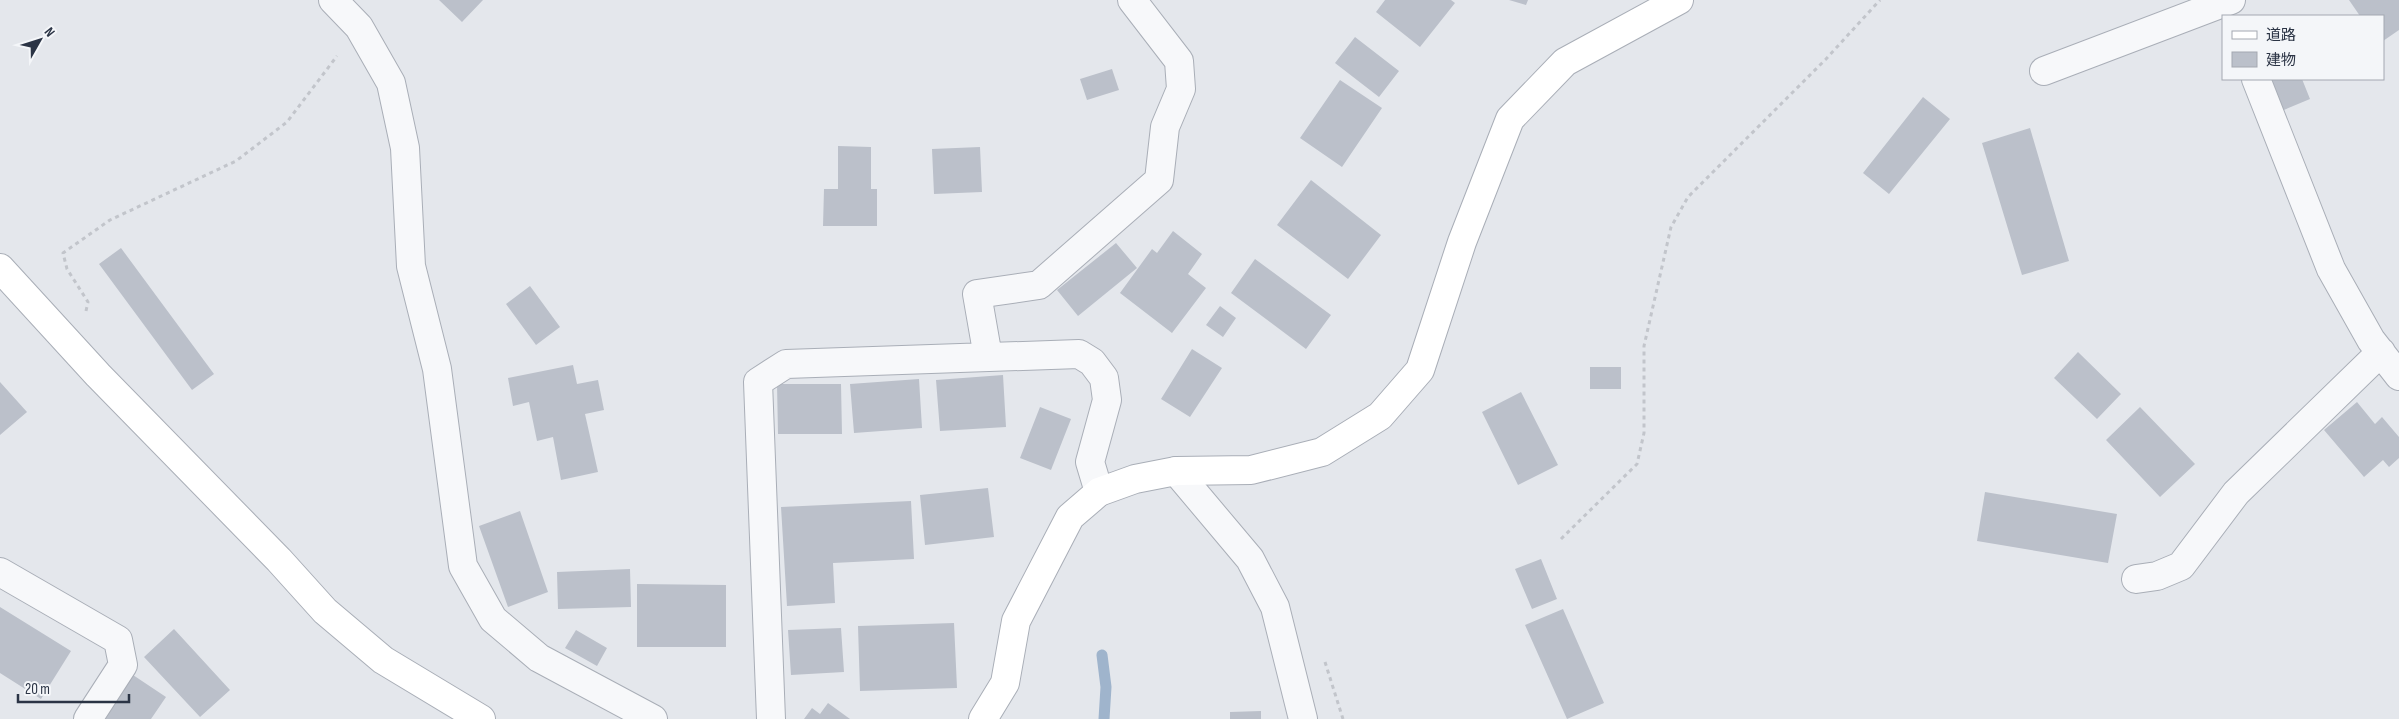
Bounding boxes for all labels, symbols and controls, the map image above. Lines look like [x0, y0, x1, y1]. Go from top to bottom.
north arrow [15, 15, 65, 65]
legend [2222, 15, 2384, 80]
text: N [41, 24, 59, 40]
text: 道路 [2266, 26, 2296, 45]
text: 建物 [2266, 51, 2296, 70]
scale bar [18, 672, 129, 704]
text: 20 m [25, 680, 50, 699]

